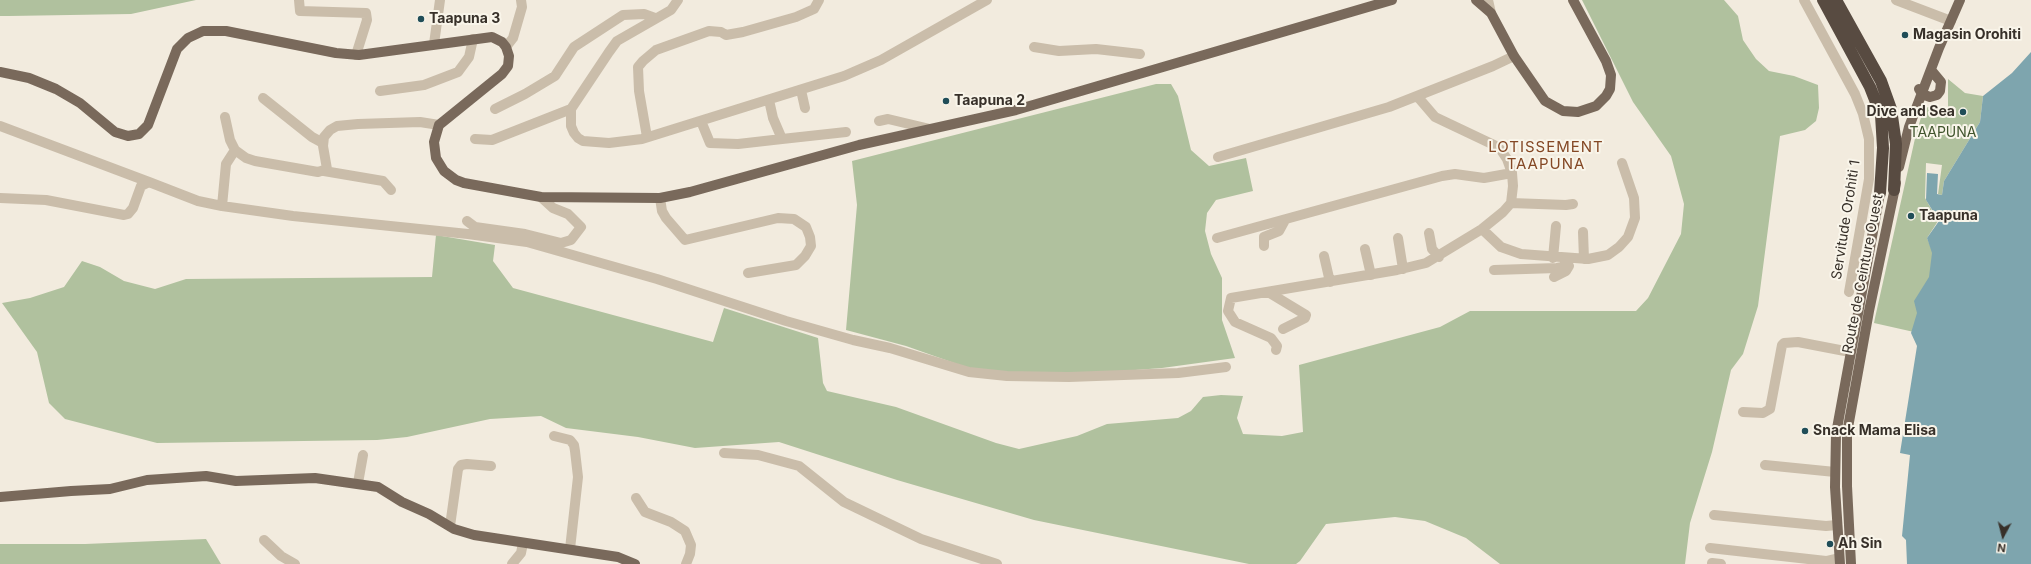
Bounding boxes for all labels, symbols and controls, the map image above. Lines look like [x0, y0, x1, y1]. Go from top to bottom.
place label: Taapuna 3 [429, 11, 500, 27]
marker: Taapuna 3 [416, 14, 426, 24]
place label: Magasin Orohiti [1913, 27, 2021, 43]
marker: Magasin Orohiti [1900, 30, 1910, 40]
place label: Taapuna 2 [954, 93, 1025, 109]
marker: Taapuna 2 [941, 96, 951, 106]
place label: Dive and Sea [1867, 104, 1955, 120]
marker: Dive and Sea [1958, 107, 1968, 117]
park label: TAAPUNA [1910, 125, 1976, 141]
district label: LOTISSEMENT TAAPUNA [1488, 138, 1604, 173]
street label: Servitude Orohiti 1 [1828, 159, 1864, 281]
street label: Route de Ceinture Ouest [1839, 193, 1887, 355]
place label: Taapuna [1919, 208, 1978, 224]
marker: Taapuna [1906, 211, 1916, 221]
place label: Snack Mama Elisa [1813, 423, 1936, 439]
marker: Snack Mama Elisa [1800, 426, 1810, 436]
north arrow [1983, 516, 2023, 556]
place label: Ah Sin [1838, 536, 1882, 552]
marker: Ah Sin [1825, 539, 1835, 549]
text: N [1997, 540, 2007, 555]

